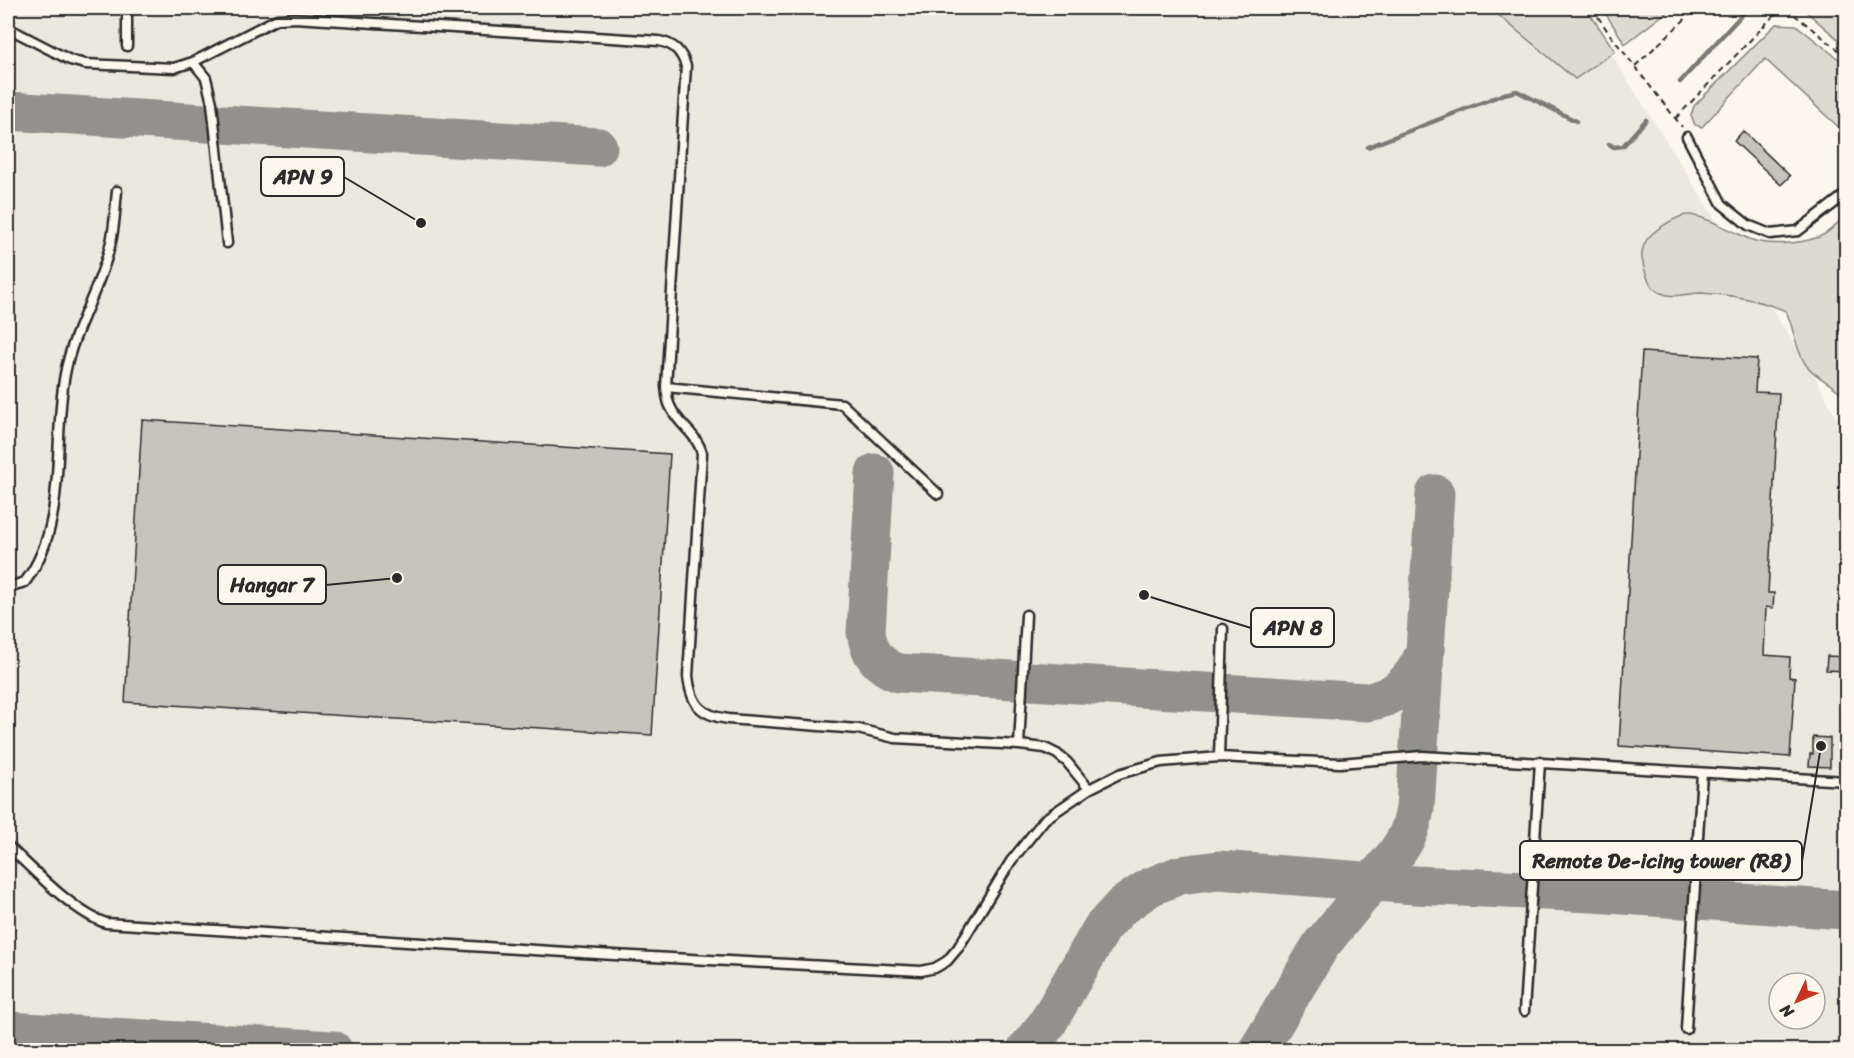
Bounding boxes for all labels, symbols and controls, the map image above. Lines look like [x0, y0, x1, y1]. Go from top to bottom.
callout: APN 9 [261, 157, 344, 196]
text: APN 9 [272, 158, 333, 196]
callout: Hangar 7 [218, 565, 326, 604]
text: Hangar 7 [229, 566, 316, 604]
callout: APN 8 [1251, 608, 1334, 647]
text: APN 8 [1262, 609, 1323, 647]
callout: Remote De-icing tower (R8) [1520, 841, 1802, 880]
text: Remote De-icing tower (R8) [1531, 842, 1791, 880]
north arrow [1767, 971, 1827, 1031]
text: N [1772, 996, 1802, 1026]

